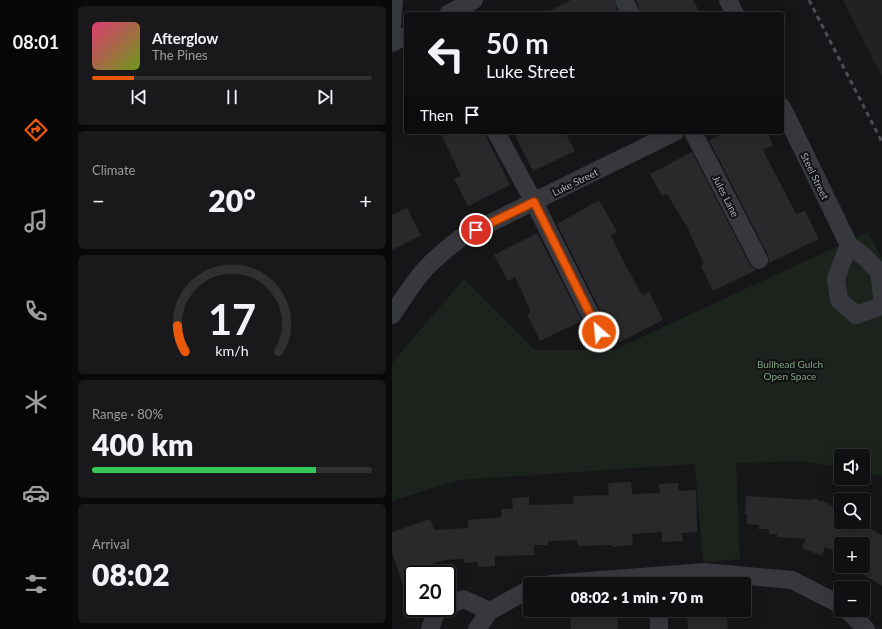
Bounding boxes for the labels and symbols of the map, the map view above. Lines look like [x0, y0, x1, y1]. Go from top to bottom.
street label: Steel Street [799, 151, 832, 202]
street label: Luke Street [550, 166, 600, 198]
street label: Jules Lane [710, 173, 742, 219]
pin [459, 213, 493, 247]
position arrow [578, 311, 620, 353]
park label: Bullhead Gulch Open Space [757, 358, 823, 382]
speed limit sign: 20 [404, 565, 456, 617]

